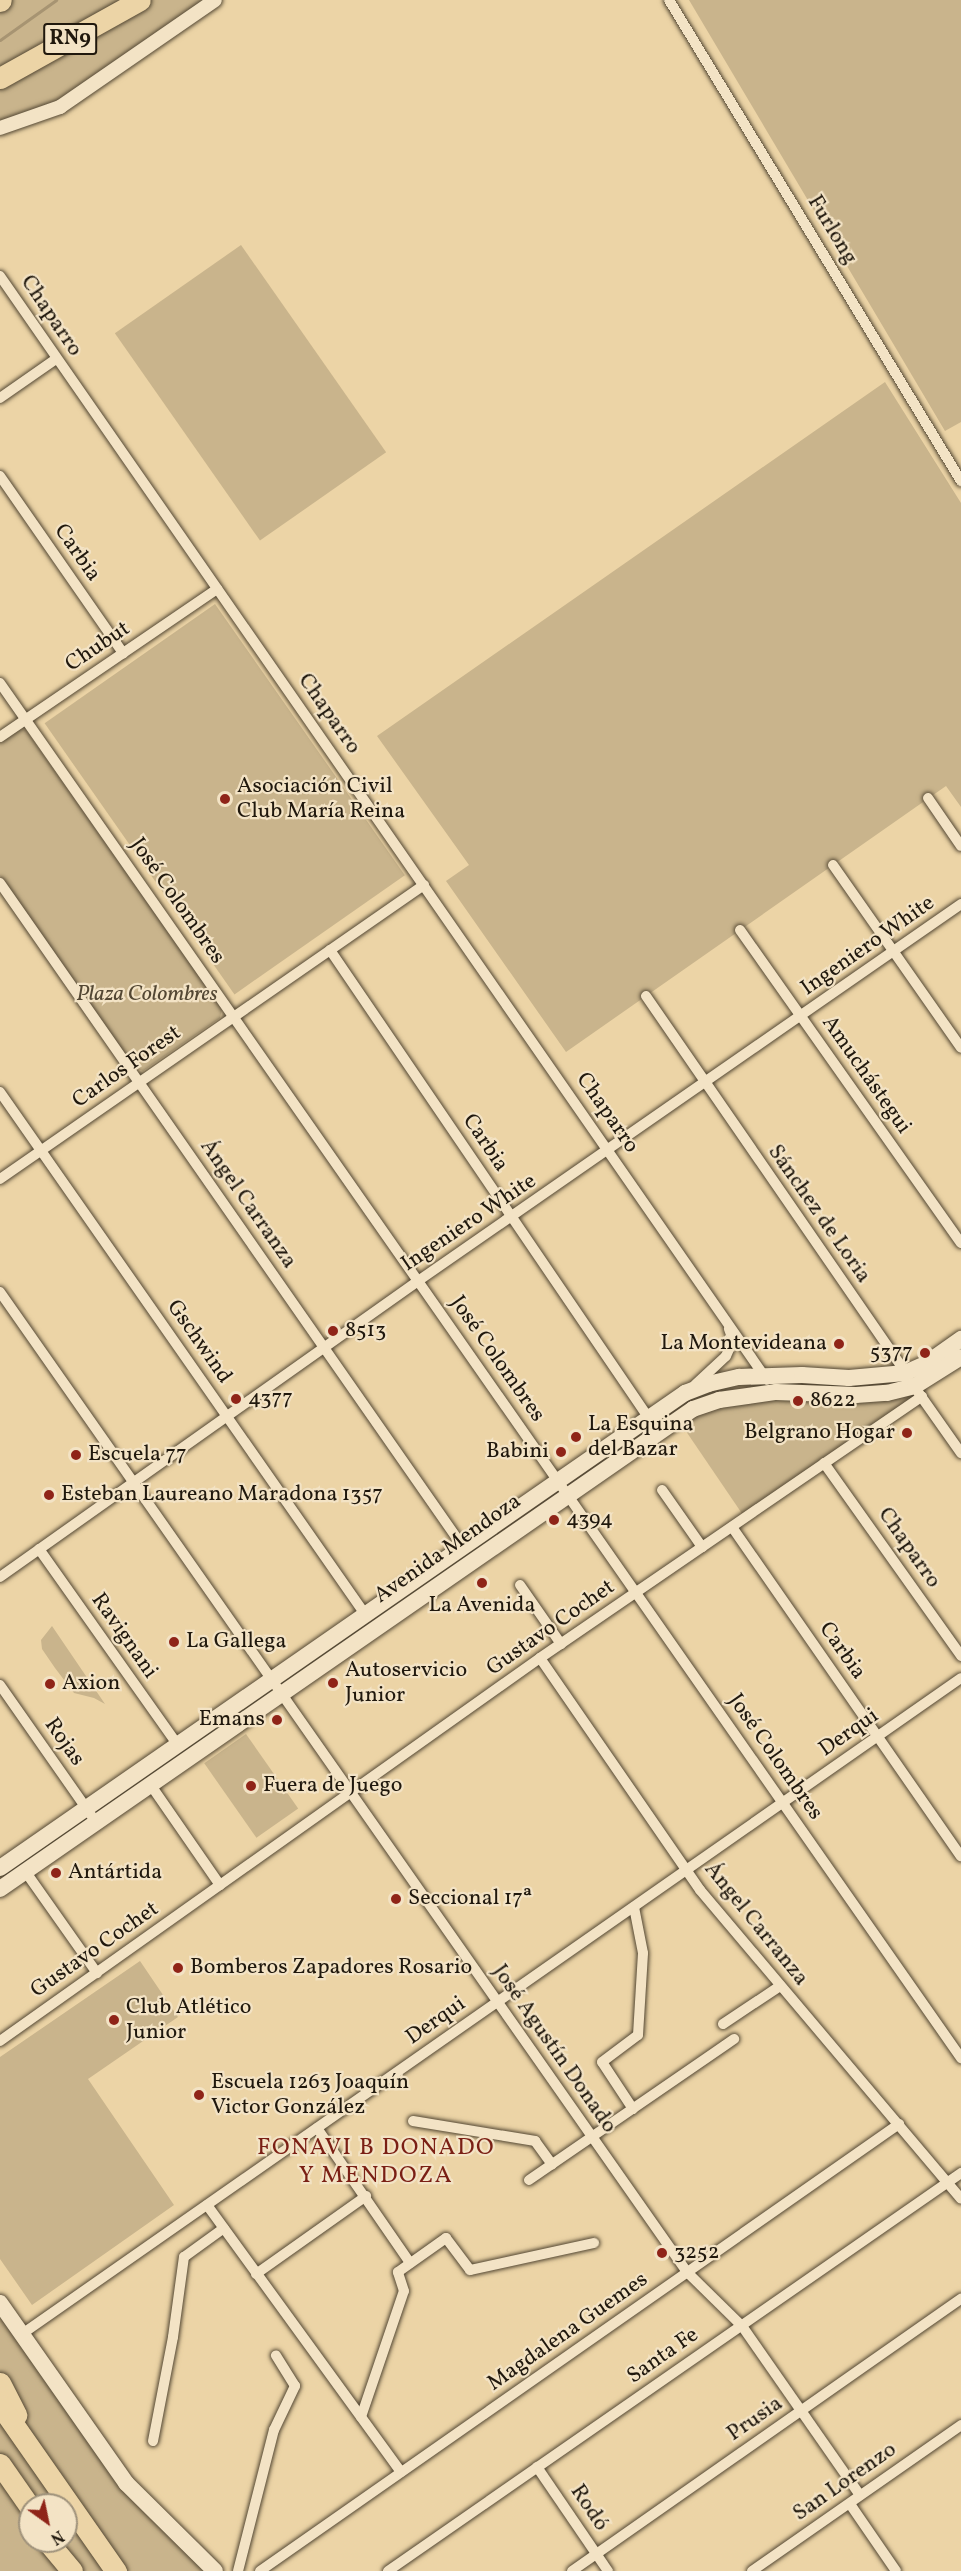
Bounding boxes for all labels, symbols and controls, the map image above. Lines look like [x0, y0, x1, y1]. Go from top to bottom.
road number: RN9 [43, 21, 97, 57]
street label: Furlong [801, 191, 863, 269]
street label: Chaparro [14, 270, 88, 362]
street label: Carbia [48, 519, 106, 587]
street label: Chubut [61, 616, 135, 678]
street label: Chaparro [292, 669, 366, 759]
place label: Asociación Civil Club María Reina [237, 773, 405, 824]
marker: Asociación Civil Club María Reina [218, 792, 232, 806]
street label: José Colombres [124, 833, 230, 969]
street label: Ingeniero White [796, 890, 940, 1002]
park label: Plaza Colombres [76, 982, 218, 1008]
street label: Amuchástegui [816, 1011, 916, 1139]
street label: Carlos Forest [68, 1020, 186, 1114]
street label: Chaparro [570, 1068, 644, 1158]
street label: Carbia [456, 1109, 514, 1177]
street label: Ángel Carranza [194, 1135, 302, 1273]
street label: Sánchez de Loria [762, 1140, 876, 1288]
street label: Ingeniero White [396, 1168, 542, 1278]
street label: José Colombres [444, 1291, 550, 1427]
street label: Gschwind [161, 1295, 237, 1389]
place label: 8513 [345, 1318, 386, 1344]
marker: 8513 [326, 1324, 340, 1338]
place label: La Montevideana [661, 1331, 827, 1357]
marker: La Montevideana [832, 1337, 846, 1351]
place label: 5377 [870, 1340, 913, 1366]
marker: 5377 [918, 1346, 932, 1360]
place label: 4377 [248, 1386, 293, 1412]
place label: 8622 [810, 1388, 856, 1414]
marker: 4377 [229, 1392, 243, 1406]
marker: 8622 [791, 1394, 805, 1408]
place label: La Esquina del Bazar [588, 1411, 693, 1462]
place label: Belgrano Hogar [744, 1420, 895, 1446]
marker: Belgrano Hogar [900, 1426, 914, 1440]
marker: La Esquina del Bazar [569, 1430, 583, 1444]
place label: Babini [486, 1439, 549, 1465]
place label: Escuela 77 [88, 1442, 187, 1468]
marker: Babini [554, 1445, 568, 1459]
marker: Escuela 77 [69, 1448, 83, 1462]
place label: Esteban Laureano Maradona 1357 [61, 1482, 383, 1508]
marker: Esteban Laureano Maradona 1357 [42, 1488, 56, 1502]
street label: Avenida Mendoza [369, 1489, 527, 1609]
street label: Chaparro [872, 1503, 946, 1593]
place label: 4394 [566, 1507, 613, 1533]
marker: 4394 [547, 1513, 561, 1527]
street label: Gustavo Cochet [482, 1574, 620, 1682]
marker: La Avenida [475, 1576, 489, 1590]
street label: Ravignani [85, 1588, 163, 1684]
place label: La Avenida [429, 1593, 535, 1619]
street label: Carbia [813, 1617, 871, 1685]
place label: La Gallega [186, 1629, 286, 1655]
marker: La Gallega [167, 1635, 181, 1649]
place label: Autoservicio Junior [345, 1657, 467, 1708]
place label: Axion [62, 1671, 120, 1697]
marker: Autoservicio Junior [326, 1676, 340, 1690]
marker: Axion [43, 1677, 57, 1691]
street label: José Colombres [722, 1689, 828, 1825]
street label: Derqui [814, 1703, 884, 1763]
place label: Emans [199, 1707, 265, 1733]
street label: Rojas [38, 1713, 90, 1771]
marker: Emans [270, 1713, 284, 1727]
place label: Fuera de Juego [263, 1773, 402, 1799]
marker: Fuera de Juego [244, 1779, 258, 1793]
street label: Ángel Carranza [698, 1857, 814, 1991]
place label: Antártida [68, 1860, 162, 1886]
marker: Antártida [49, 1866, 63, 1880]
place label: Seccional 17ª [408, 1886, 532, 1912]
marker: Seccional 17ª [389, 1892, 403, 1906]
street label: Gustavo Cochet [26, 1896, 164, 2004]
place label: Bomberos Zapadores Rosario [190, 1955, 472, 1981]
street label: José Agustín Donado [486, 1960, 622, 2138]
marker: Bomberos Zapadores Rosario [171, 1961, 185, 1975]
street label: Derqui [401, 1991, 471, 2051]
place label: Club Atlético Junior [126, 1994, 252, 2046]
marker: Club Atlético Junior [107, 2013, 121, 2027]
place label: Escuela 1263 Joaquín Victor González [211, 2069, 409, 2120]
marker: Escuela 1263 Joaquín Victor González [192, 2088, 206, 2102]
district label: FONAVI B DONADO Y MENDOZA [257, 2135, 495, 2191]
place label: 3252 [674, 2240, 719, 2266]
marker: 3252 [655, 2246, 669, 2260]
street label: Magdalena Guemes [483, 2267, 653, 2397]
street label: Santa Fe [622, 2322, 704, 2390]
street label: Prusia [722, 2391, 788, 2447]
street label: San Lorenzo [788, 2437, 902, 2527]
street label: Rodó [564, 2480, 614, 2536]
north arrow [18, 2493, 78, 2553]
text: N [46, 2524, 68, 2549]

